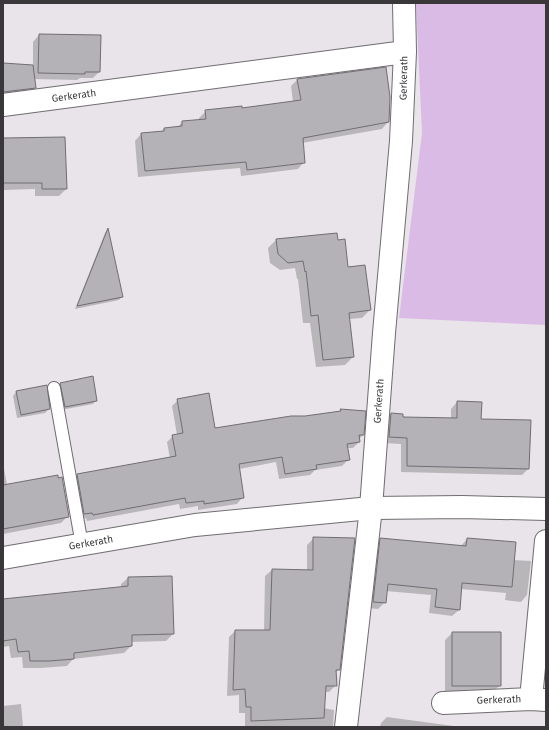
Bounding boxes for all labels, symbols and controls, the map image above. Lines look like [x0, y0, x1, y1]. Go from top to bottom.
street label: Gerkerath [398, 56, 410, 100]
street label: Gerkerath [51, 87, 97, 105]
street label: Gerkerath [371, 378, 387, 424]
street label: Gerkerath [68, 533, 114, 553]
street label: Gerkerath [477, 693, 521, 707]

